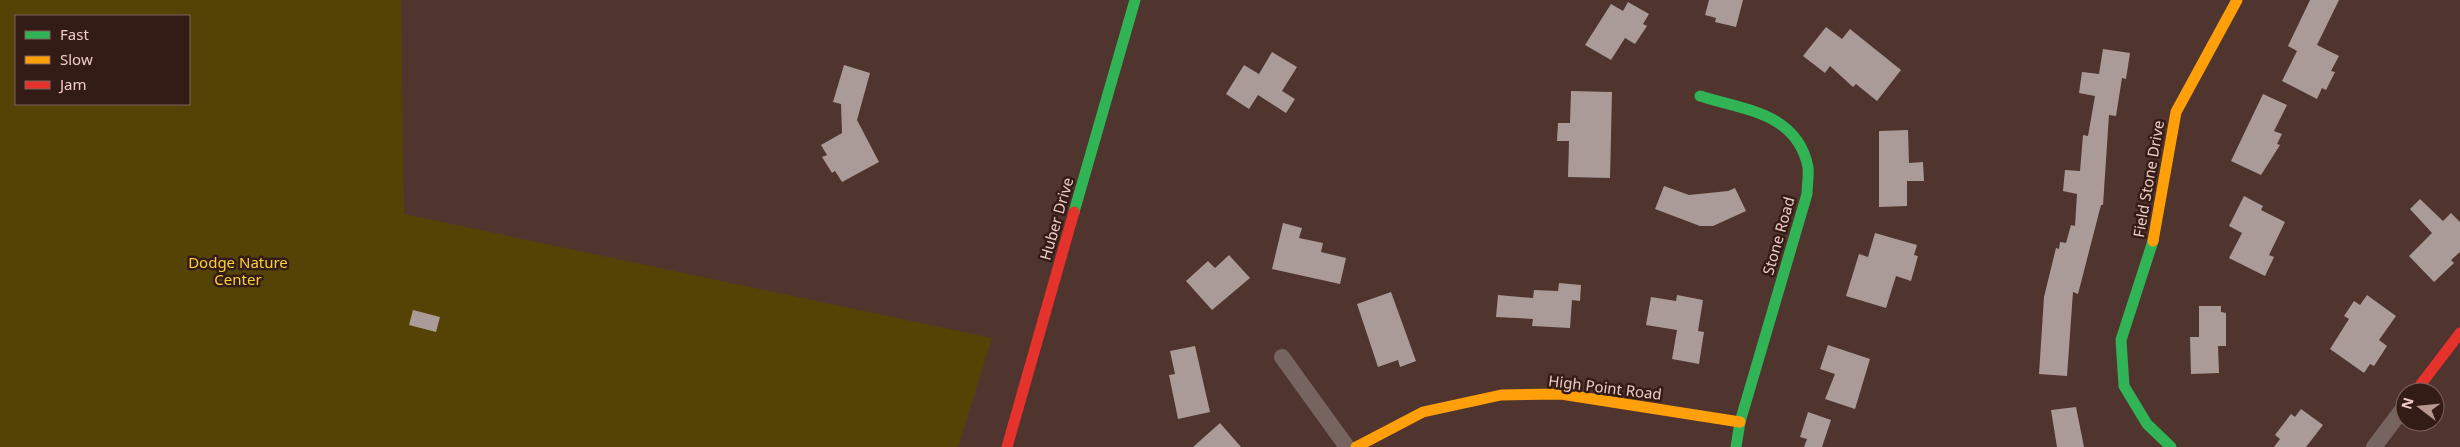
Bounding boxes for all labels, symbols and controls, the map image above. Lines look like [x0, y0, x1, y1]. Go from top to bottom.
legend [15, 15, 190, 105]
text: Fast [60, 24, 89, 44]
text: Slow [60, 49, 93, 69]
text: Jam [58, 74, 87, 94]
street label: Field Stone Drive [2128, 119, 2168, 239]
street label: Huber Drive [1035, 175, 1077, 262]
street label: Stone Road [1757, 194, 1799, 277]
park label: Dodge Nature Center [188, 252, 288, 289]
street label: High Point Road [1547, 370, 1663, 404]
north arrow [2395, 382, 2445, 432]
text: N [2396, 395, 2418, 411]

